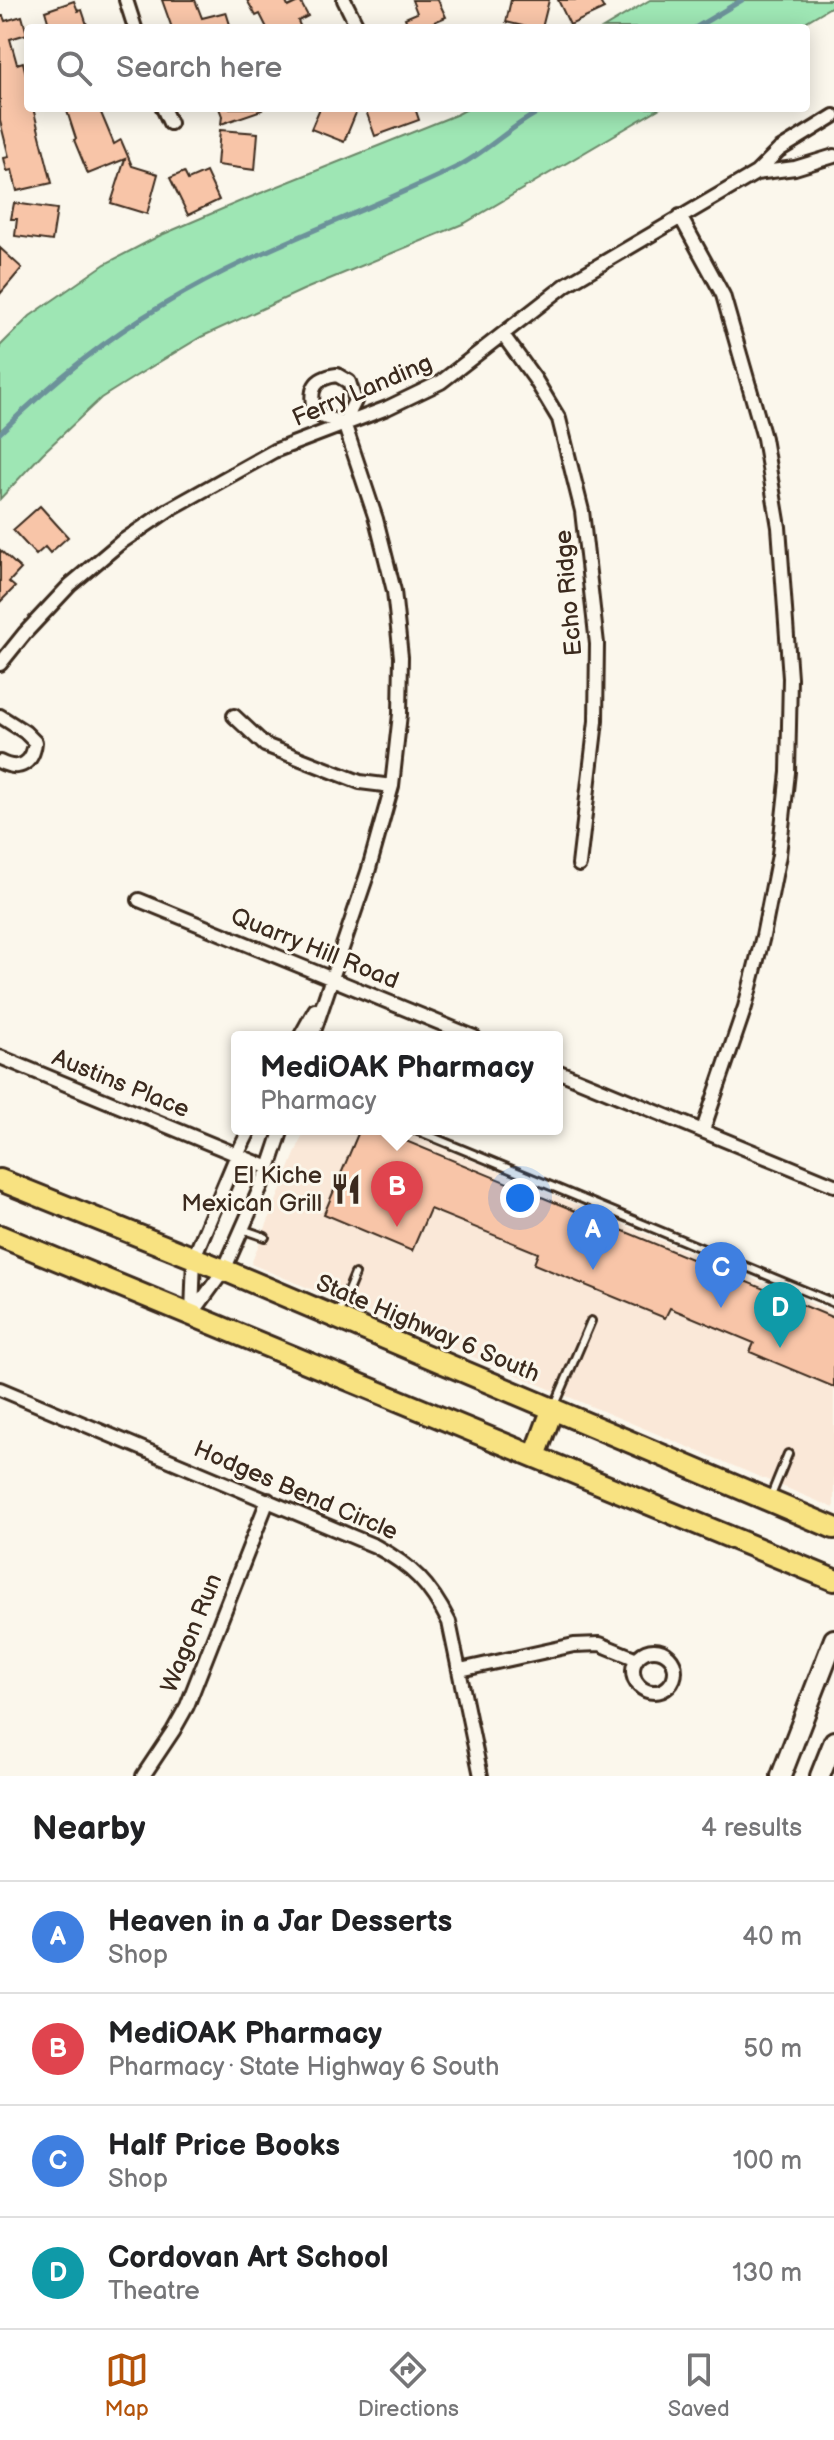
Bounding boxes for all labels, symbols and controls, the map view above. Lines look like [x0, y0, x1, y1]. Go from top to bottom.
search box [24, 24, 810, 112]
icon: search [52, 46, 96, 90]
text: Search here [116, 50, 282, 86]
street label: Ferry Landing [288, 348, 436, 433]
street label: Echo Ridge [549, 529, 588, 657]
street label: Quarry Hill Road [227, 902, 403, 995]
popup [231, 1031, 563, 1135]
street label: Austins Place [48, 1043, 194, 1124]
text: MediOAK Pharmacy [260, 1050, 534, 1086]
text: Pharmacy [260, 1086, 376, 1117]
place label: El Kiche Mexican Grill [181, 1161, 322, 1218]
pin: B [371, 1161, 423, 1227]
restaurant icon: El Kiche Mexican Grill [329, 1172, 363, 1206]
your location [500, 1178, 540, 1218]
pin: A [567, 1204, 619, 1270]
pin: C [695, 1242, 747, 1308]
street label: State Highway 6 South [312, 1268, 544, 1389]
pin: D [754, 1282, 806, 1348]
street label: Hodges Bend Circle [189, 1434, 402, 1547]
street label: Wagon Run [154, 1570, 228, 1697]
text: Nearby [32, 1808, 146, 1849]
text: 4 results [701, 1813, 802, 1844]
text: Heaven in a Jar Desserts [108, 1904, 452, 1940]
text: A [50, 1922, 66, 1953]
text: 40 m [742, 1922, 802, 1953]
text: Shop [108, 1940, 168, 1971]
text: MediOAK Pharmacy [108, 2016, 382, 2052]
text: B [49, 2034, 67, 2065]
text: 50 m [743, 2034, 802, 2065]
text: Pharmacy · State Highway 6 South [108, 2052, 499, 2083]
text: Half Price Books [108, 2128, 340, 2164]
text: C [49, 2146, 67, 2177]
text: 100 m [733, 2146, 802, 2177]
text: Shop [108, 2164, 168, 2195]
text: Cordovan Art School [108, 2240, 389, 2276]
text: D [49, 2258, 67, 2289]
text: 130 m [732, 2258, 802, 2289]
text: Theatre [108, 2276, 200, 2307]
tab: Map [104, 2348, 149, 2423]
tab: Directions [358, 2348, 459, 2423]
tab: Saved [668, 2348, 730, 2423]

